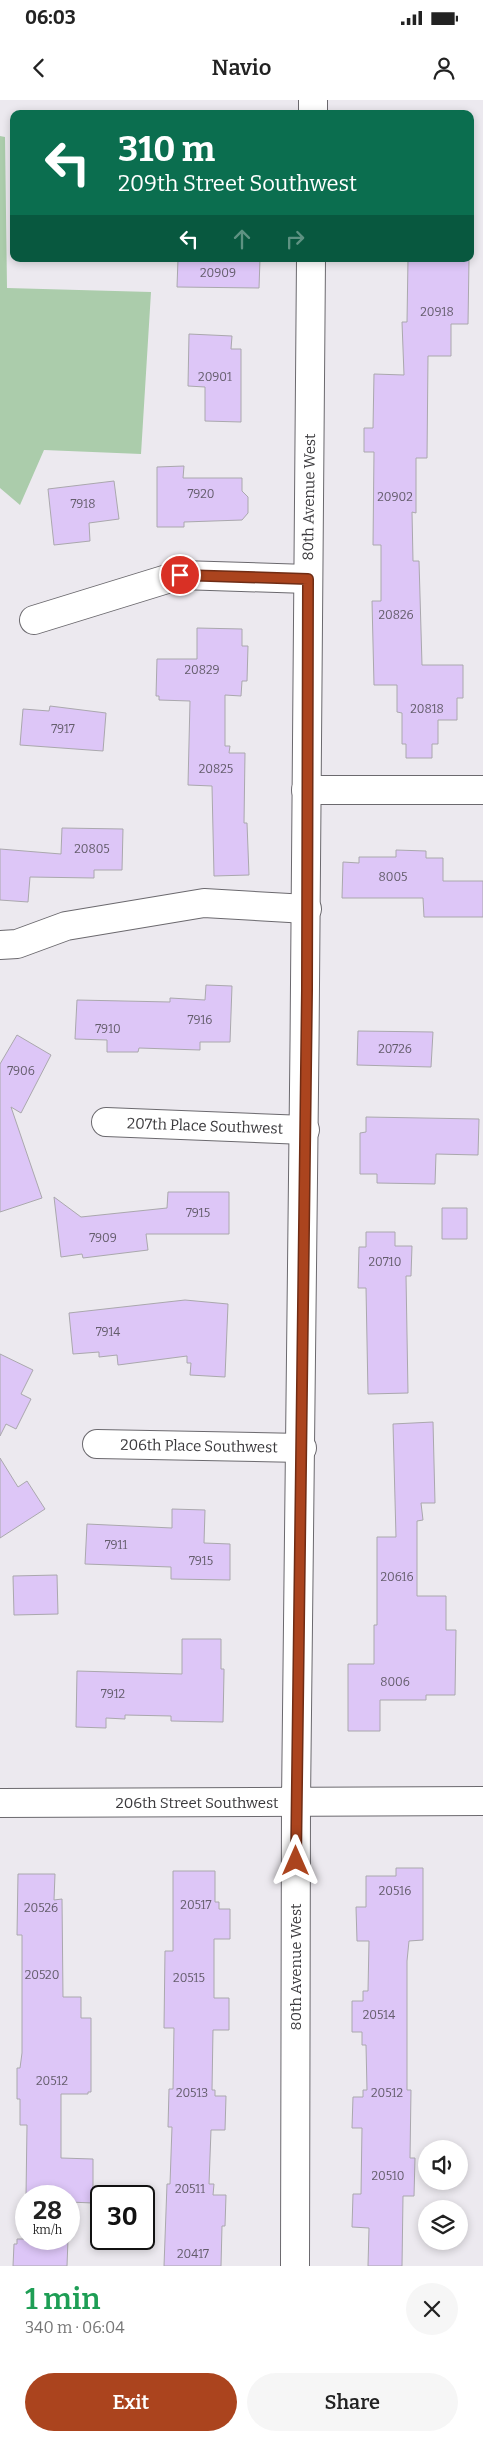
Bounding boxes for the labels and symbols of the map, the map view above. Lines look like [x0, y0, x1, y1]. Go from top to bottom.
house number: 20909 [200, 266, 236, 280]
house number: 20918 [420, 305, 454, 319]
house number: 20901 [198, 370, 232, 384]
street label: 80th Avenue West [299, 433, 319, 561]
house number: 7920 [187, 487, 215, 501]
house number: 20902 [377, 490, 413, 504]
house number: 7918 [71, 497, 95, 511]
pin [159, 554, 201, 596]
house number: 20826 [378, 608, 414, 622]
house number: 20829 [185, 663, 220, 677]
house number: 20818 [410, 702, 444, 716]
house number: 7917 [51, 722, 75, 736]
house number: 20825 [199, 762, 233, 776]
house number: 20805 [74, 842, 110, 856]
house number: 8005 [378, 870, 408, 884]
house number: 7916 [188, 1013, 212, 1027]
house number: 7910 [95, 1022, 121, 1036]
house number: 20726 [378, 1042, 412, 1056]
house number: 7906 [7, 1064, 35, 1078]
street label: 207th Place Southwest [127, 1114, 284, 1138]
house number: 7915 [186, 1206, 210, 1220]
house number: 7909 [89, 1231, 117, 1245]
house number: 20710 [369, 1255, 401, 1269]
house number: 7914 [96, 1325, 120, 1339]
street label: 206th Place Southwest [120, 1436, 278, 1456]
house number: 7911 [105, 1538, 127, 1552]
house number: 7915 [189, 1554, 213, 1568]
house number: 20616 [380, 1570, 414, 1584]
house number: 8006 [380, 1675, 410, 1689]
house number: 7912 [101, 1687, 125, 1701]
street label: 206th Street Southwest [115, 1794, 279, 1812]
position arrow [269, 1834, 321, 1886]
house number: 20516 [379, 1884, 411, 1898]
house number: 20517 [180, 1898, 212, 1912]
house number: 20526 [24, 1901, 58, 1915]
street label: 80th Avenue West [287, 1903, 305, 2031]
house number: 20520 [25, 1968, 59, 1982]
house number: 20515 [173, 1971, 205, 1985]
house number: 20514 [363, 2008, 395, 2022]
house number: 20512 [36, 2074, 68, 2088]
house number: 20513 [176, 2086, 208, 2100]
house number: 20512 [371, 2086, 403, 2100]
house number: 20510 [371, 2169, 405, 2183]
house number: 20511 [175, 2182, 205, 2196]
speed limit sign: 30 [90, 2185, 155, 2250]
house number: 20417 [177, 2247, 209, 2261]

